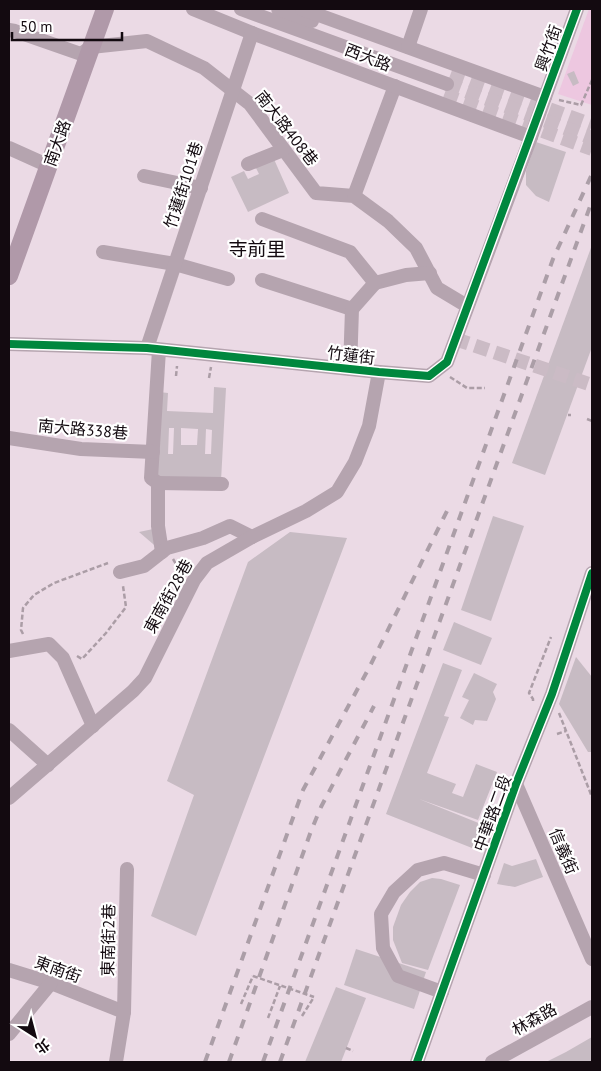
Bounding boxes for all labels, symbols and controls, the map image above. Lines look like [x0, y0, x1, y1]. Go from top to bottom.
scale bar [12, 10, 122, 42]
text: 50 m [20, 17, 53, 36]
street label: 興竹街 [530, 22, 566, 74]
street label: 西大路 [342, 39, 394, 75]
street label: 南大路408巷 [251, 86, 323, 170]
street label: 南大路 [39, 117, 75, 169]
street label: 竹蓮街101巷 [160, 139, 206, 231]
district label: 寺前里 [228, 237, 286, 261]
street label: 竹蓮街 [326, 342, 376, 368]
street label: 南大路338巷 [37, 415, 129, 443]
street label: 東南街28巷 [140, 556, 196, 636]
street label: 中華路二段 [469, 772, 515, 854]
street label: 信義街 [545, 825, 583, 877]
street label: 東南街2巷 [97, 903, 119, 977]
street label: 東南街 [32, 951, 84, 987]
street label: 林森路 [508, 999, 560, 1039]
north arrow [10, 1011, 60, 1061]
text: 北 [32, 1035, 54, 1058]

